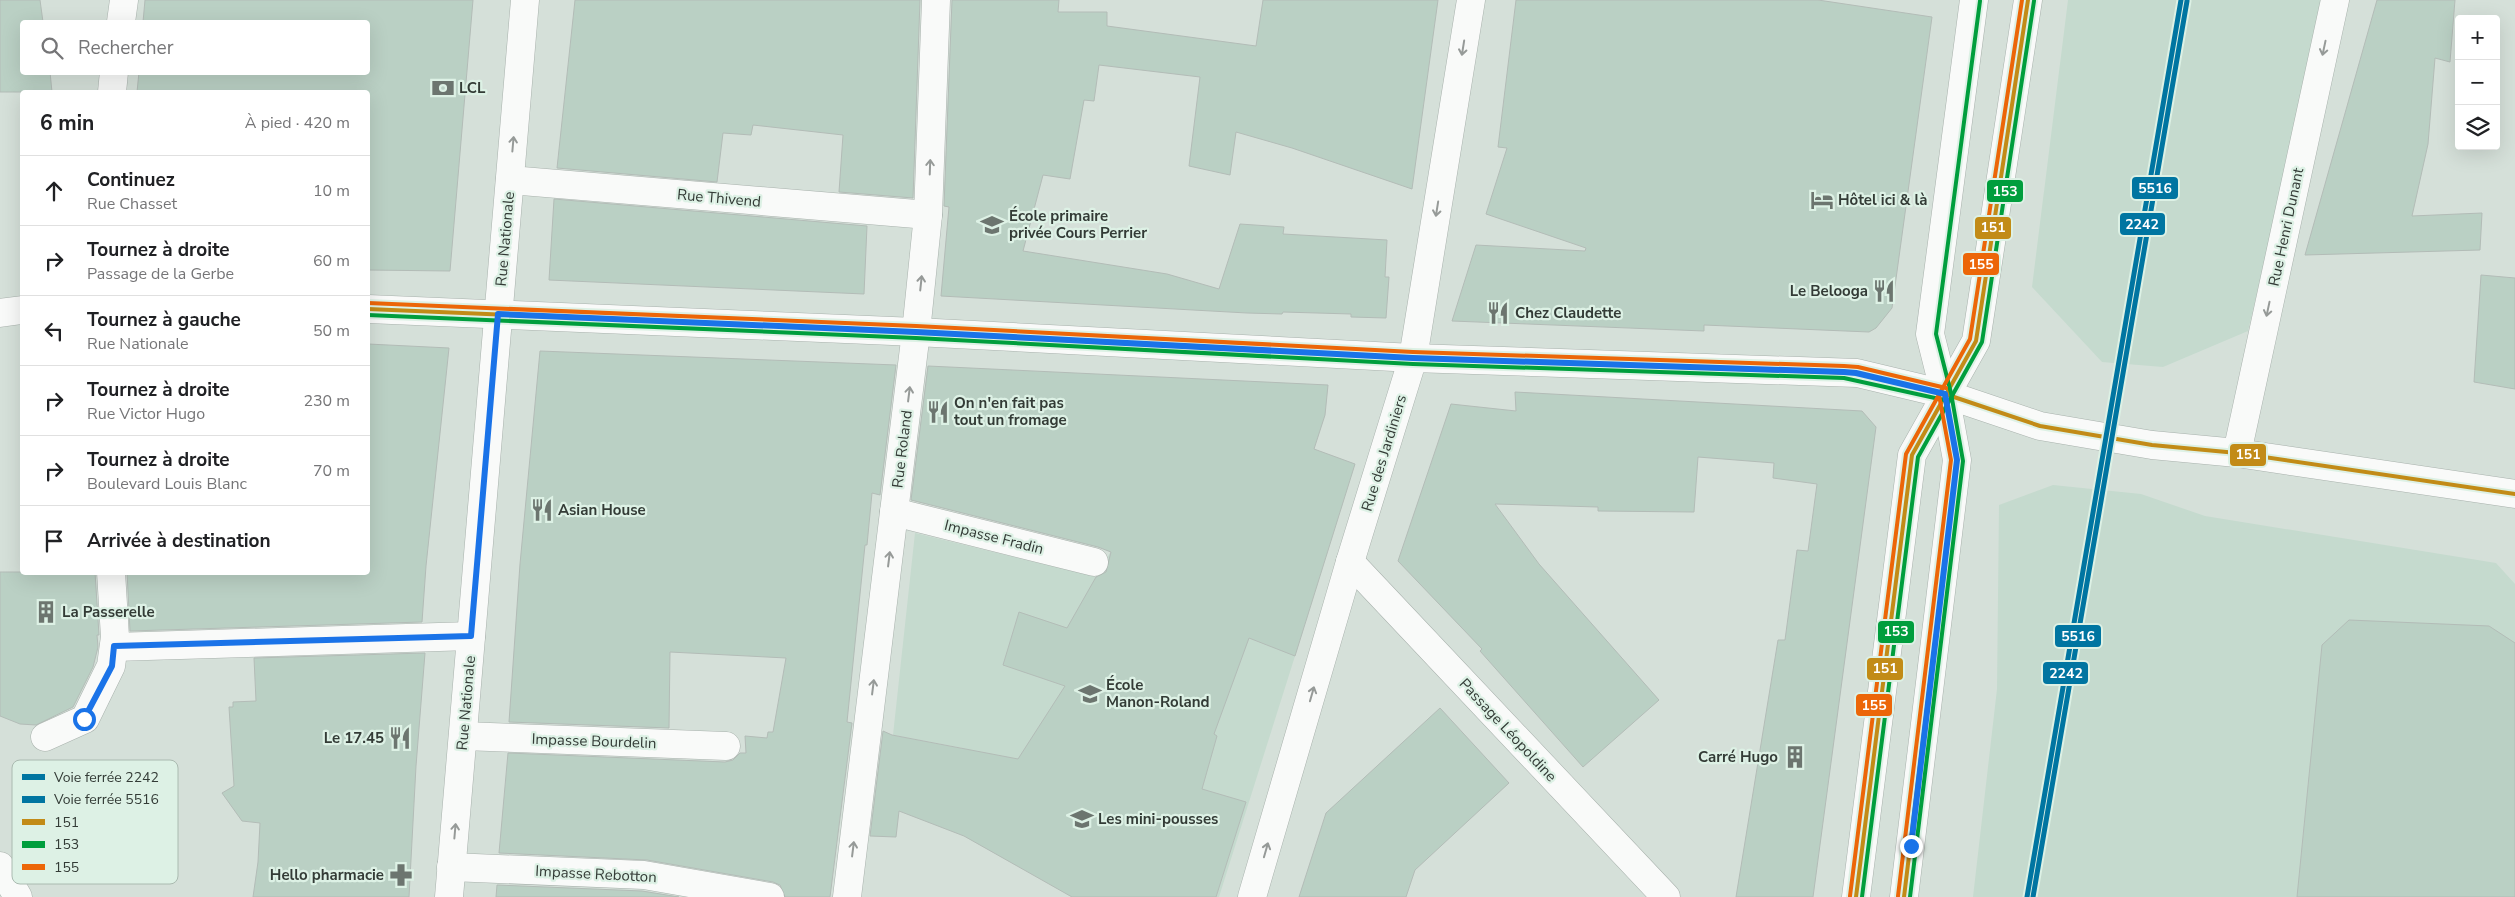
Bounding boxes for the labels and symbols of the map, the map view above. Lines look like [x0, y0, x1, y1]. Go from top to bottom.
one-way arrow [2319, 39, 2328, 55]
one-way arrow [1458, 40, 1468, 56]
bank icon: LCL [430, 75, 456, 101]
place label: LCL [459, 78, 486, 98]
one-way arrow [508, 136, 518, 152]
one-way arrow [925, 159, 934, 175]
street label: Rue Henri Dunant [2264, 165, 2308, 288]
line badge: 5516 [2131, 176, 2179, 200]
line badge: 153 [1986, 179, 2024, 203]
text: 5516 [2138, 179, 2172, 198]
text: 153 [1992, 182, 2018, 201]
street label: Rue Thivend [676, 184, 762, 212]
hotel icon: Hôtel ici & là [1809, 187, 1835, 213]
place label: Hôtel ici & là [1838, 190, 1928, 210]
street label: Rue Nationale [491, 191, 519, 287]
one-way arrow [1432, 200, 1442, 216]
place label: École primaire privée Cours Perrier [1009, 206, 1147, 243]
school or university icon: École primaire privée Cours Perrier [979, 212, 1005, 238]
line badge: 2242 [2119, 212, 2166, 236]
text: 2242 [2125, 215, 2159, 234]
line badge: 151 [1974, 216, 2012, 240]
text: 151 [1980, 218, 2006, 237]
line badge: 155 [1962, 252, 2000, 276]
text: 155 [1968, 255, 1994, 274]
one-way arrow [916, 276, 926, 292]
restaurant icon: Le Belooga [1871, 278, 1897, 304]
place label: Le Belooga [1790, 281, 1868, 301]
restaurant icon: Chez Claudette [1485, 300, 1511, 326]
one-way arrow [2263, 301, 2272, 317]
place label: Chez Claudette [1515, 303, 1621, 323]
one-way arrow [904, 386, 914, 402]
street label: Rue des Jardiniers [1357, 392, 1411, 514]
place label: On n'en fait pas tout un fromage [954, 393, 1067, 430]
restaurant icon: On n'en fait pas tout un fromage [925, 399, 951, 425]
street label: Rue Roland [887, 409, 917, 489]
line badge: 151 [2229, 443, 2267, 467]
text: 151 [2235, 445, 2261, 464]
restaurant icon: Asian House [529, 497, 555, 523]
place label: Asian House [558, 500, 646, 520]
street label: Impasse Fradin [942, 515, 1046, 559]
one-way arrow [884, 552, 894, 568]
building icon: La Passerelle [33, 599, 59, 625]
place label: La Passerelle [62, 602, 155, 622]
line badge: 153 [1877, 620, 1915, 644]
text: 153 [1883, 622, 1909, 641]
line badge: 5516 [2054, 624, 2102, 648]
text: 5516 [2061, 627, 2095, 646]
street label: Rue Nationale [452, 655, 480, 751]
line badge: 151 [1866, 657, 1904, 681]
text: 151 [1872, 659, 1898, 678]
line badge: 2242 [2042, 661, 2089, 685]
text: 2242 [2049, 664, 2083, 683]
street label: Passage Léopoldine [1455, 674, 1561, 786]
place label: École Manon-Roland [1106, 675, 1209, 712]
one-way arrow [868, 680, 878, 696]
school or university icon: École Manon-Roland [1077, 681, 1103, 707]
one-way arrow [1307, 687, 1317, 703]
line badge: 155 [1855, 693, 1893, 717]
text: 155 [1861, 696, 1887, 715]
route start [73, 708, 96, 731]
restaurant icon: Le 17.45 [387, 725, 413, 751]
place label: Le 17.45 [324, 728, 384, 748]
street label: Impasse Bourdelin [531, 729, 657, 753]
building icon: Carré Hugo [1782, 744, 1808, 770]
place label: Carré Hugo [1698, 747, 1778, 767]
legend [12, 760, 178, 884]
text: Voie ferrée 2242 [53, 768, 159, 787]
text: Voie ferrée 5516 [53, 790, 159, 809]
school or university icon: Les mini-pousses [1069, 806, 1095, 832]
place label: Les mini-pousses [1098, 809, 1218, 829]
text: 151 [54, 813, 79, 832]
one-way arrow [450, 823, 460, 839]
text: 153 [54, 835, 79, 854]
route end [1900, 835, 1923, 858]
one-way arrow [848, 841, 858, 857]
one-way arrow [1262, 843, 1271, 859]
text: 155 [54, 858, 79, 877]
street label: Impasse Rebotton [535, 861, 657, 887]
pharmacy icon: Hello pharmacie [388, 862, 414, 888]
place label: Hello pharmacie [270, 865, 384, 885]

